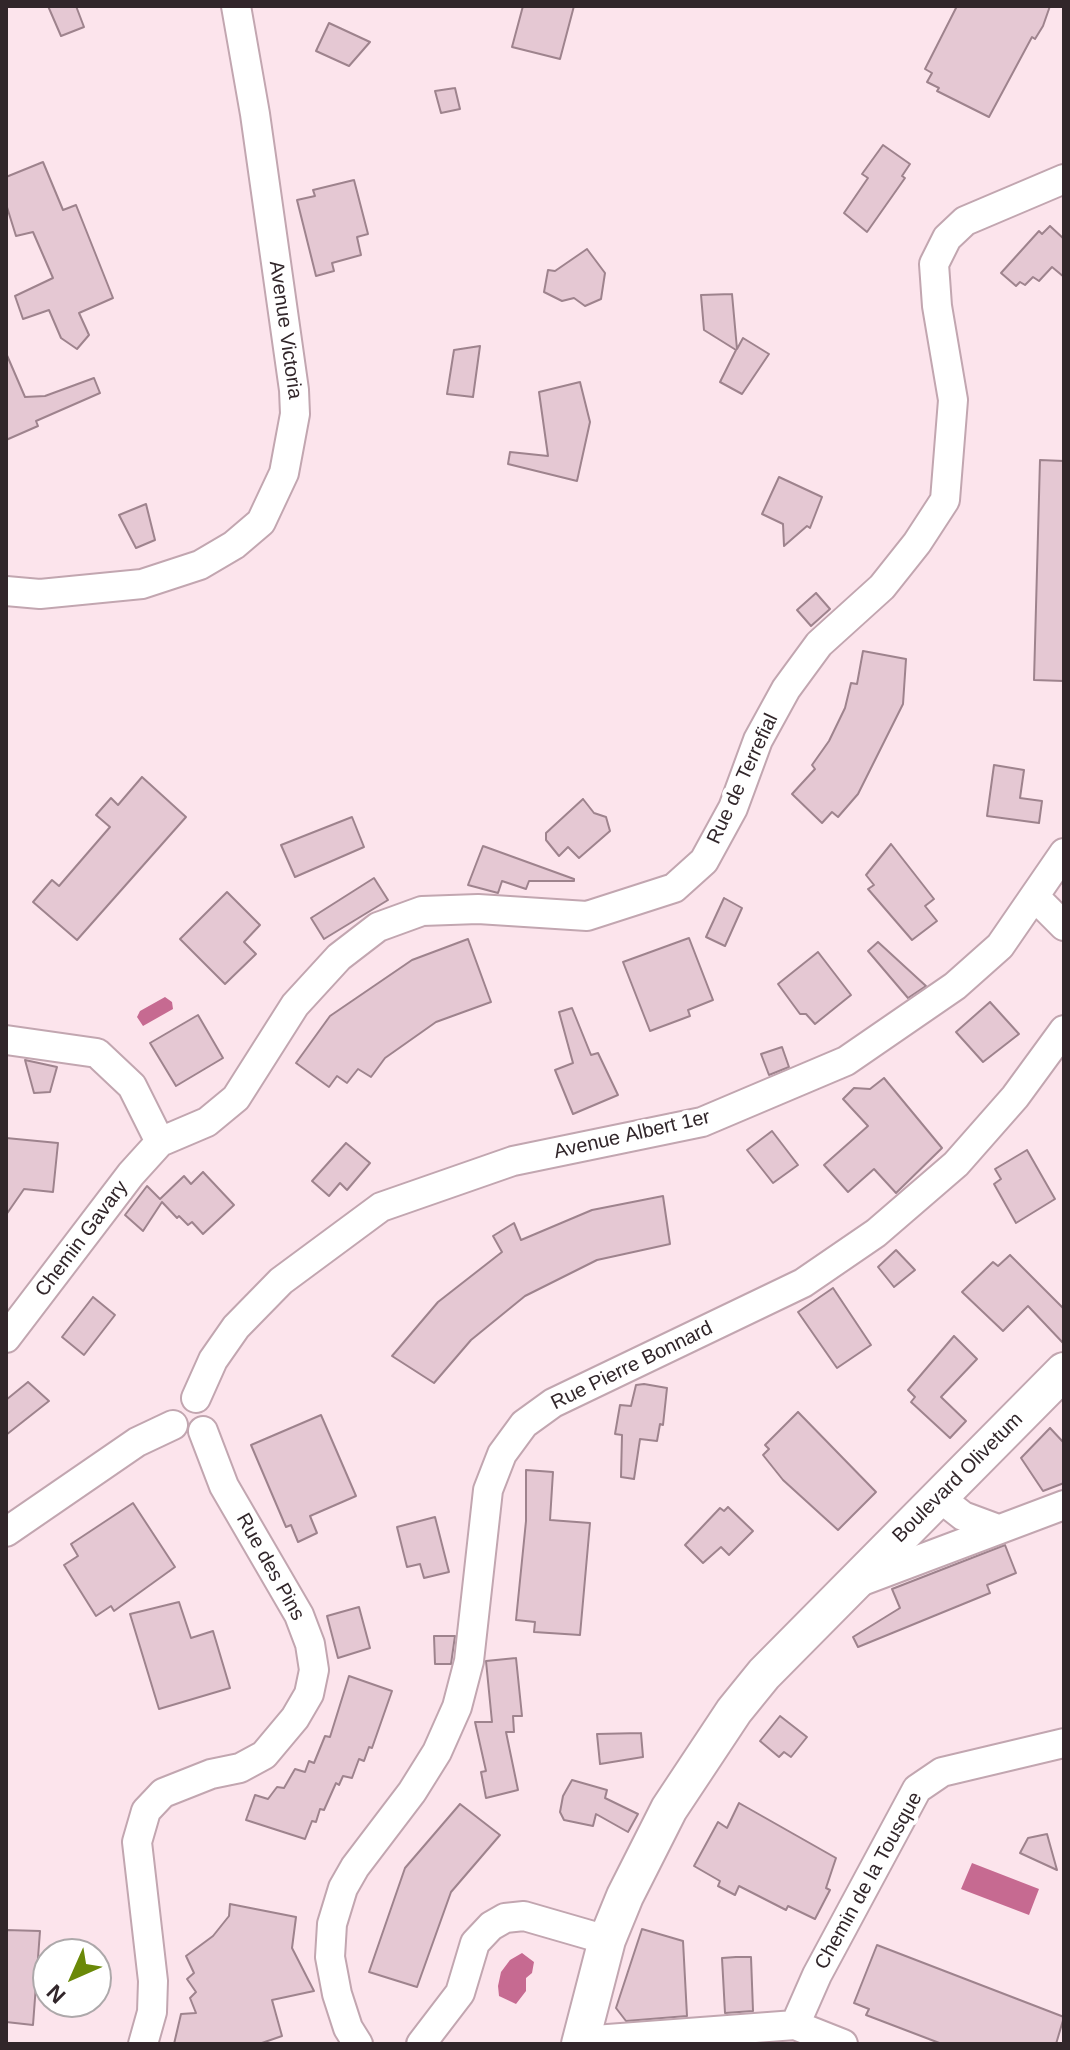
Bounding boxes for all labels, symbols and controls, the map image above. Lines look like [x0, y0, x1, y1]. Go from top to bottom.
street label: Avenue Victoria [263, 259, 307, 401]
street label: Rue de Terrefial [702, 710, 784, 848]
street label: Avenue Albert 1er [551, 1105, 713, 1165]
street label: Chemin Gavary [31, 1176, 133, 1302]
street label: Rue Pierre Bonnard [547, 1316, 717, 1416]
street label: Boulevard Olivetum [888, 1408, 1028, 1548]
street label: Rue des Pins [231, 1509, 309, 1625]
street label: Chemin de la Tousque [810, 1788, 928, 1974]
north arrow [32, 1938, 112, 2018]
text: N [42, 1979, 71, 2008]

